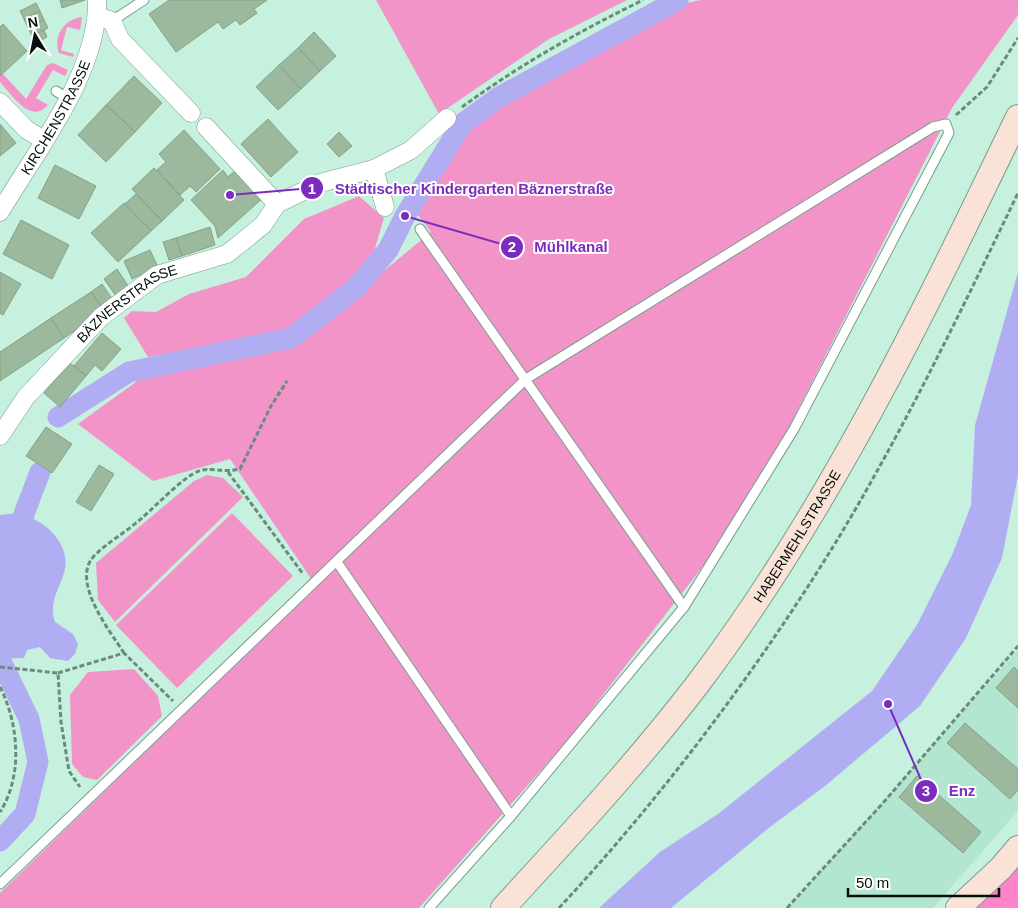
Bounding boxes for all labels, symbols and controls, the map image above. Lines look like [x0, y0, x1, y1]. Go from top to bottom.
north arrow [10, 10, 60, 60]
text: N [26, 13, 39, 31]
street label: KIRCHENSTRASSE [17, 58, 93, 178]
callout: Städtischer Kindergarten Bäznerstraße [300, 173, 623, 203]
text: 1 [308, 180, 316, 197]
text: Städtischer Kindergarten Bäznerstraße [335, 180, 613, 197]
callout: Mühlkanal [500, 232, 618, 262]
text: 2 [508, 238, 516, 255]
text: Mühlkanal [534, 238, 608, 255]
street label: BÄZNERSTRASSE [74, 261, 179, 346]
street label: HABERMEHLSTRASSE [750, 467, 844, 605]
callout: Enz [914, 776, 985, 806]
text: 3 [922, 782, 930, 799]
text: Enz [949, 782, 975, 799]
scale bar [848, 866, 999, 898]
text: 50 m [856, 874, 889, 891]

